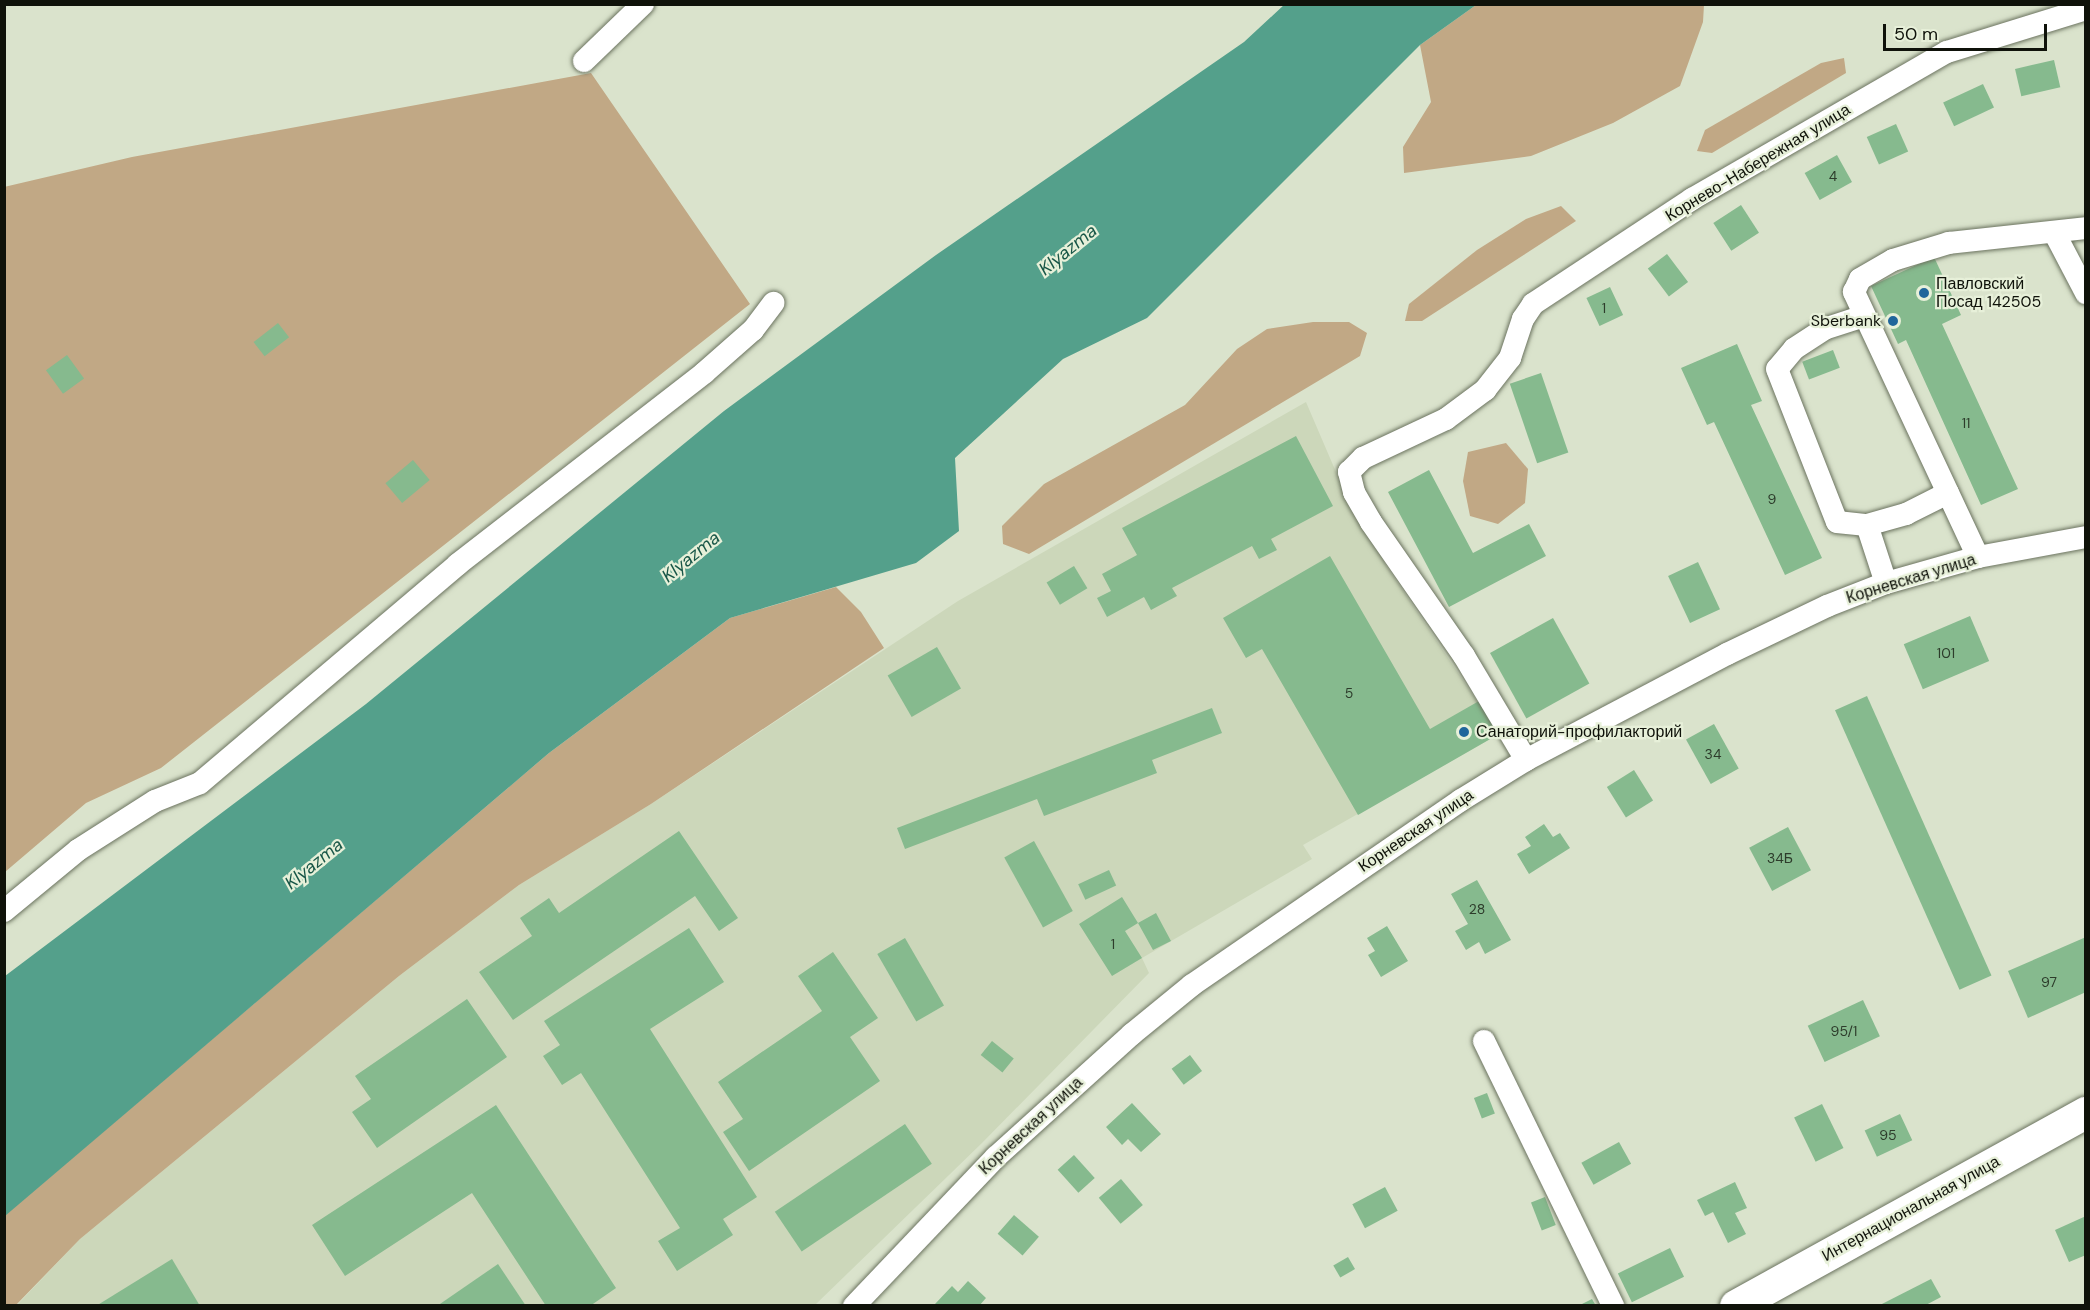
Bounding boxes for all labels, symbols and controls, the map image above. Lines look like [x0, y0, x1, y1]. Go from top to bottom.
scale bar [1886, 12, 2050, 50]
text: 50 m [1894, 22, 1938, 46]
street label: Корнево-Набережная улица [1662, 100, 1854, 226]
house number: 4 [1829, 168, 1837, 184]
water label: Klyazma [1035, 220, 1101, 280]
place label: Павловский Посад 142505 [1936, 274, 2041, 312]
marker: Павловский Посад 142505 [1917, 286, 1931, 300]
house number: 1 [1602, 300, 1606, 316]
place label: Sberbank [1811, 311, 1881, 331]
marker: Sberbank [1886, 314, 1900, 328]
house number: 11 [1962, 415, 1970, 431]
house number: 9 [1768, 491, 1776, 507]
water label: Klyazma [658, 527, 724, 587]
street label: Корневская улица [1844, 550, 1978, 608]
house number: 101 [1937, 645, 1955, 661]
house number: 5 [1345, 685, 1353, 701]
place label: Санаторий-профилакторий [1476, 722, 1682, 742]
marker: Санаторий-профилакторий [1457, 725, 1471, 739]
house number: 34 [1705, 746, 1721, 762]
street label: Корневская улица [1355, 785, 1477, 877]
water label: Klyazma [281, 834, 347, 894]
house number: 34Б [1767, 850, 1793, 866]
house number: 28 [1469, 901, 1485, 917]
house number: 1 [1111, 936, 1115, 952]
house number: 97 [2041, 974, 2057, 990]
house number: 95/1 [1831, 1023, 1857, 1039]
street label: Корневская улица [975, 1073, 1087, 1179]
house number: 95 [1879, 1127, 1897, 1143]
street label: Интернациональная улица [1819, 1152, 2003, 1266]

